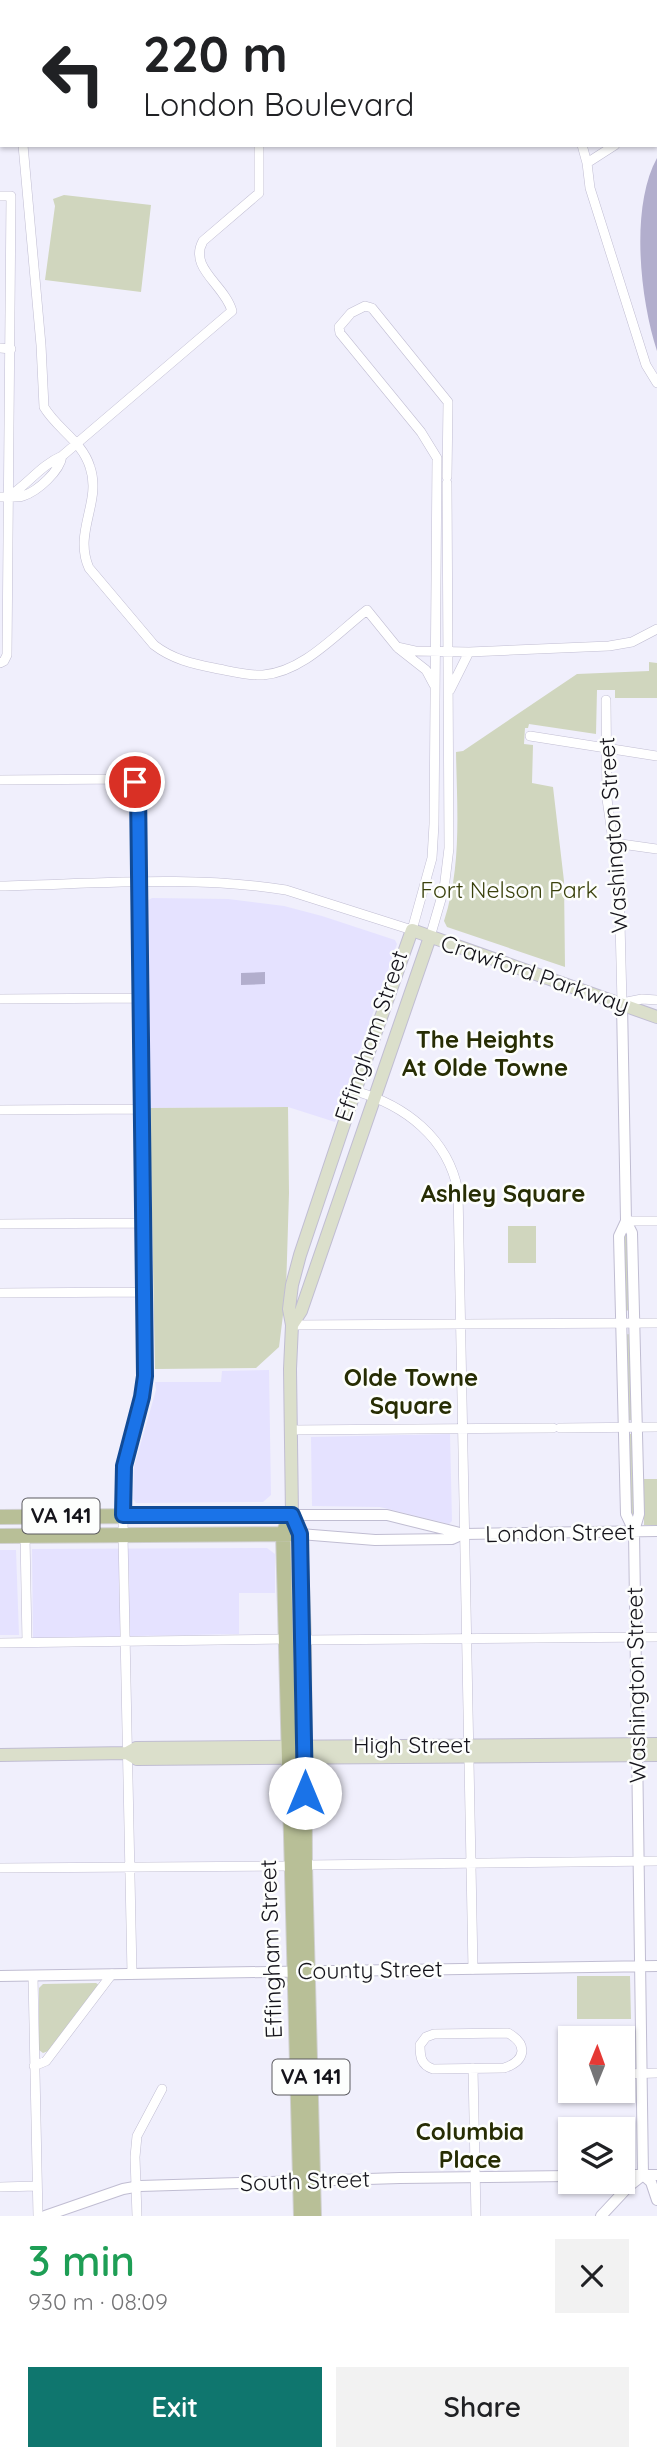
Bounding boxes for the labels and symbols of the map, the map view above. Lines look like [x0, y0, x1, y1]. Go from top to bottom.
street label: Washington Street [591, 736, 634, 934]
pin [105, 752, 165, 812]
park label: Fort Nelson Park [420, 875, 598, 904]
street label: Crawford Parkway [437, 928, 633, 1019]
street label: Effingham Street [328, 946, 413, 1125]
district label: The Heights At Olde Towne [402, 1024, 568, 1082]
district label: Ashley Square [421, 1178, 585, 1208]
district label: Olde Towne Square [344, 1362, 478, 1420]
road number: VA 141 [22, 1498, 100, 1534]
street label: London Street [485, 1517, 635, 1548]
street label: Washington Street [619, 1586, 652, 1783]
street label: High Street [353, 1730, 471, 1759]
position arrow [268, 1756, 342, 1830]
street label: Effingham Street [253, 1859, 288, 2039]
street label: County Street [297, 1954, 443, 1985]
north arrow [558, 2026, 635, 2104]
road number: VA 141 [272, 2060, 350, 2094]
district label: Columbia Place [416, 2116, 524, 2174]
street label: South Street [240, 2164, 371, 2197]

